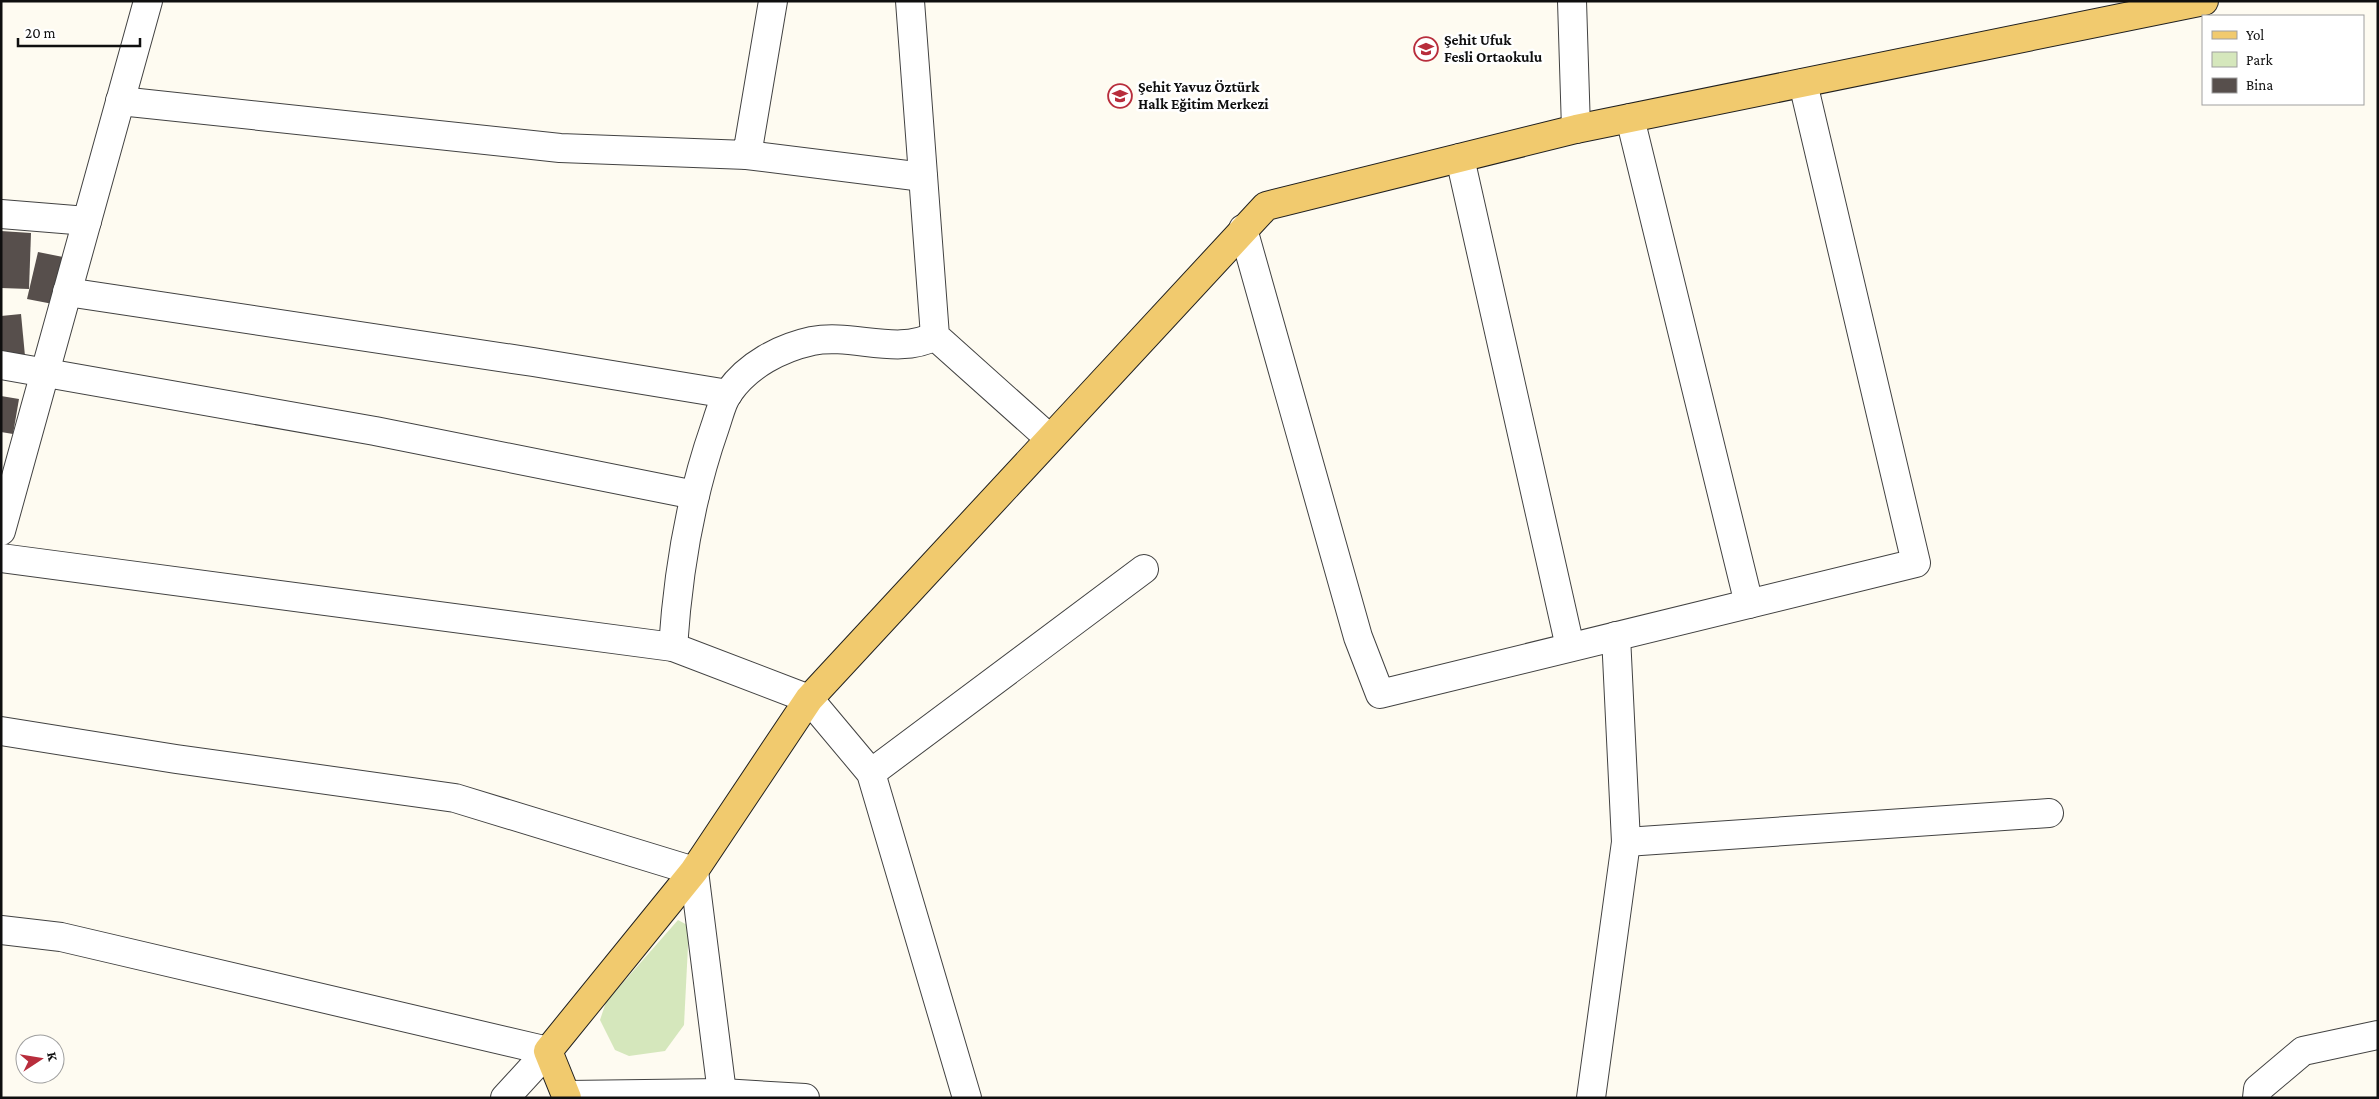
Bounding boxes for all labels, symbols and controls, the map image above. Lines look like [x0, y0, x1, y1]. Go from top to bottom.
scale bar [18, 15, 140, 47]
legend [2202, 15, 2364, 105]
text: 20 m [25, 25, 56, 41]
text: Yol [2246, 27, 2264, 43]
place label: Şehit Ufuk Fesli Ortaokulu [1444, 32, 1543, 65]
school or university icon: Şehit Ufuk Fesli Ortaokulu [1413, 36, 1439, 62]
text: Park [2246, 52, 2273, 68]
text: Bina [2246, 77, 2273, 93]
place label: Şehit Yavuz Öztürk Halk Eğitim Merkezi [1138, 79, 1269, 112]
school or university icon: Şehit Yavuz Öztürk Halk Eğitim Merkezi [1107, 83, 1133, 109]
north arrow [15, 1034, 65, 1084]
text: K [44, 1050, 62, 1063]

